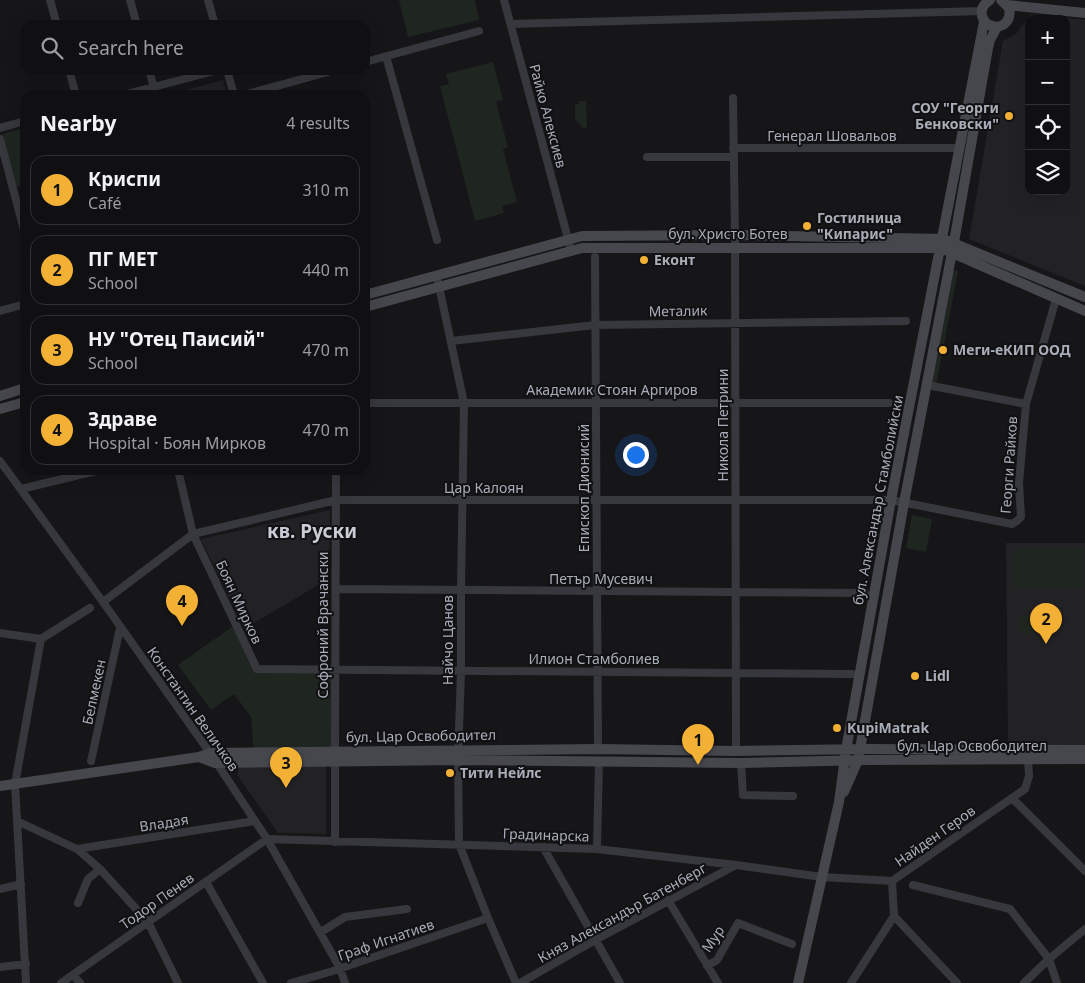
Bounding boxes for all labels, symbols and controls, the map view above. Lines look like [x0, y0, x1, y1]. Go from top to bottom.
map controls [1025, 15, 1070, 195]
button: + [1025, 15, 1070, 60]
search box [20, 20, 370, 75]
icon: search [38, 34, 66, 62]
text: Search here [78, 35, 184, 61]
button: − [1025, 60, 1070, 105]
street label: Райко Алексиев [525, 62, 572, 170]
place label: СОУ "Георги Бенковски" [911, 98, 999, 133]
button: locate [1025, 105, 1070, 150]
text: Nearby [40, 109, 116, 137]
marker: СОУ "Георги Бенковски" [1003, 110, 1015, 122]
text: 4 results [286, 112, 350, 134]
street label: Генерал Шовальов [767, 126, 897, 145]
button: layers [1025, 150, 1070, 195]
text: Криспи [88, 166, 161, 192]
text: 1 [52, 179, 62, 201]
text: 310 m [302, 179, 349, 201]
text: Café [88, 192, 122, 214]
place label: Гостилница "Кипарис" [817, 208, 902, 243]
marker: Гостилница "Кипарис" [801, 220, 813, 232]
street label: бул. Христо Ботев [668, 224, 788, 243]
text: ПГ МЕТ [88, 246, 158, 272]
place label: Еконт [654, 250, 695, 269]
marker: Еконт [638, 254, 650, 266]
text: 2 [52, 259, 62, 281]
text: 440 m [302, 259, 349, 281]
text: School [88, 272, 138, 294]
street label: Металик [648, 300, 708, 321]
text: НУ "Отец Паисий" [88, 326, 265, 352]
text: 3 [52, 339, 62, 361]
text: 470 m [302, 339, 349, 361]
place label: Меги-еКИП ООД [953, 340, 1071, 359]
marker: Меги-еКИП ООД [937, 344, 949, 356]
text: School [88, 352, 138, 374]
street label: Никола Петрини [713, 368, 732, 482]
street label: Академик Стоян Аргиров [526, 380, 698, 399]
street label: бул. Александър Стамболийски [848, 393, 907, 607]
text: Здраве [88, 406, 157, 432]
street label: Георги Райков [996, 416, 1021, 514]
text: 4 [52, 419, 62, 441]
text: 470 m [302, 419, 349, 441]
street label: Епископ Дионисий [574, 424, 593, 552]
text: Hospital · Боян Мирков [88, 432, 266, 454]
your location [623, 442, 649, 468]
street label: Цар Калоян [444, 478, 524, 497]
district label: кв. Руски [267, 518, 357, 544]
street label: Софроний Врачански [313, 551, 332, 699]
street label: Боян Мирков [212, 557, 267, 647]
street label: Петър Мусевич [549, 569, 653, 588]
pin: 4 [166, 585, 198, 626]
street label: Найчо Цанов [438, 595, 457, 685]
pin: 2 [1030, 603, 1062, 644]
street label: Константин Величков [143, 643, 244, 775]
street label: Илион Стамболиев [528, 649, 660, 668]
street label: Белмекен [77, 657, 110, 726]
place label: Lidl [925, 666, 950, 685]
marker: Lidl [909, 670, 921, 682]
place label: KupiMatrak [847, 718, 929, 737]
marker: KupiMatrak [831, 722, 843, 734]
pin: 1 [682, 724, 714, 765]
street label: бул. Цар Освободител [346, 725, 496, 746]
street label: бул. Цар Освободител [897, 736, 1047, 755]
pin: 3 [270, 747, 302, 788]
place label: Тити Нейлс [460, 763, 542, 782]
marker: Тити Нейлс [444, 767, 456, 779]
street label: Найден Геров [891, 801, 979, 870]
street label: Владая [138, 809, 190, 836]
street label: Градинарска [502, 823, 590, 846]
street label: Княз Александър Батенберг [534, 858, 709, 967]
street label: Тодор Пенев [116, 868, 198, 933]
street label: Граф Игнатиев [335, 914, 437, 965]
street label: Мур [697, 922, 728, 956]

